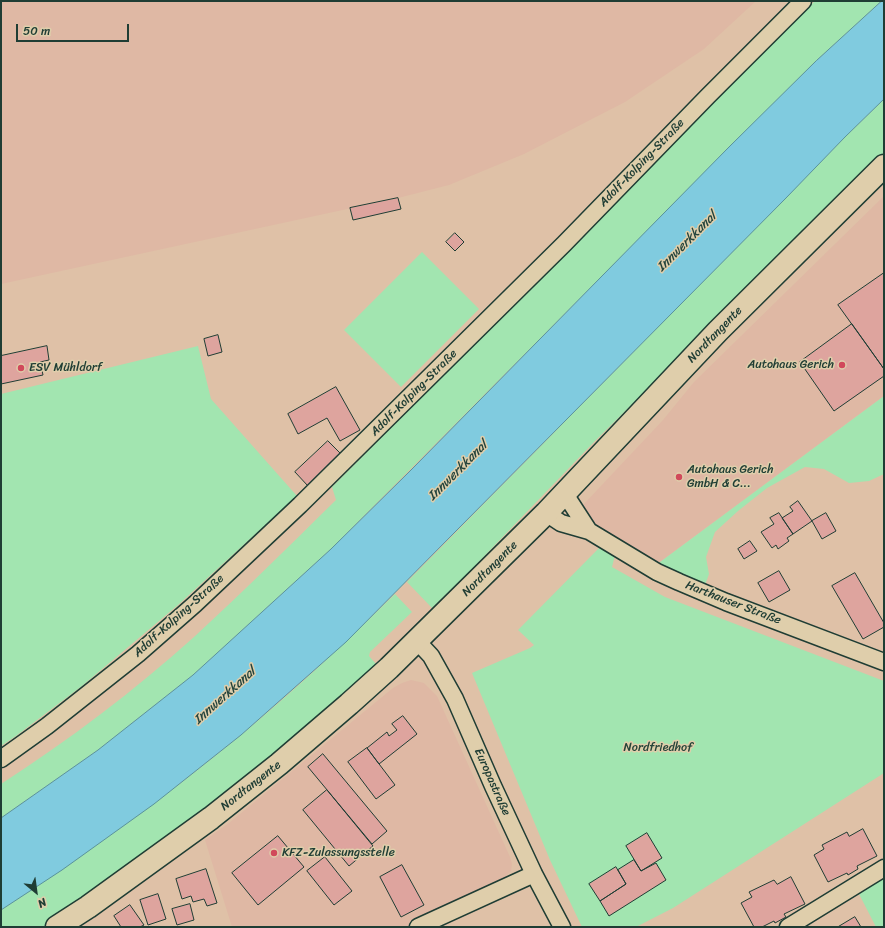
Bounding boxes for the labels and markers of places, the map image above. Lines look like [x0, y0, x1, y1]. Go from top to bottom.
place label: Autohaus Gerich [747, 358, 834, 372]
marker: Autohaus Gerich [837, 360, 847, 370]
place label: ESV Mühldorf [29, 361, 102, 375]
marker: ESV Mühldorf [16, 363, 26, 373]
place label: Autohaus Gerich GmbH & C... [687, 463, 774, 491]
marker: Autohaus Gerich GmbH & C... [674, 472, 684, 482]
place label: KFZ-Zulassungsstelle [282, 846, 395, 860]
marker: KFZ-Zulassungsstelle [269, 848, 279, 858]

